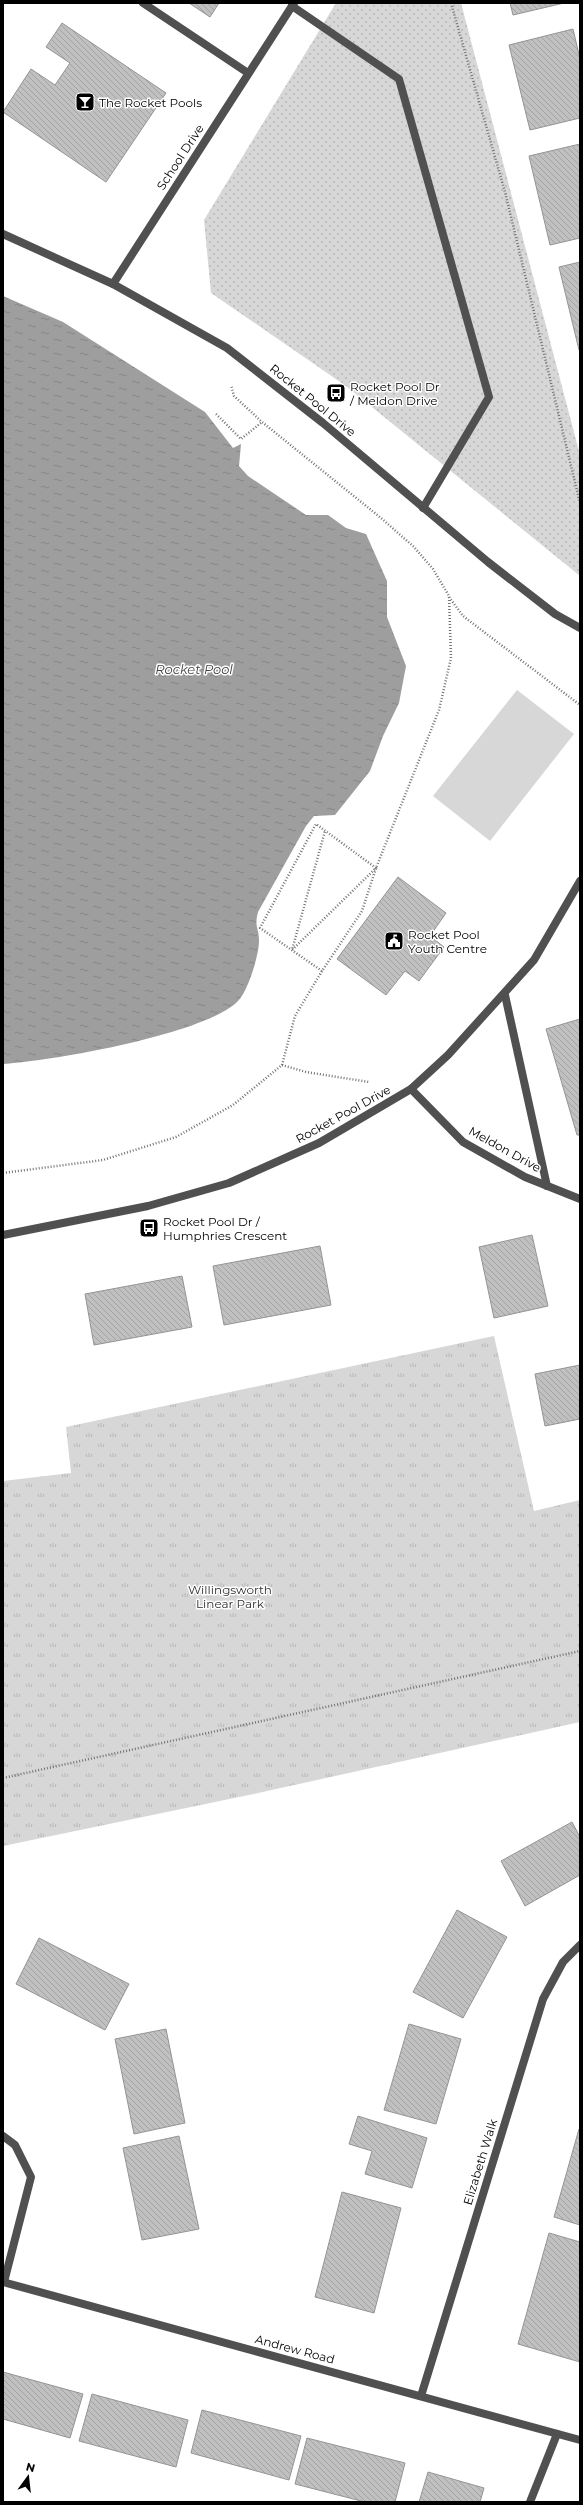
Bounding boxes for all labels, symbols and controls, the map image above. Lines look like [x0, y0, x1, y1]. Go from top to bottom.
bar icon: The Rocket Pools [74, 91, 96, 113]
place label: The Rocket Pools [99, 95, 202, 110]
street label: School Drive [153, 121, 207, 193]
street label: Rocket Pool Drive [267, 361, 359, 439]
place label: Rocket Pool Dr / Meldon Drive [349, 379, 440, 408]
bus stop icon: Rocket Pool Dr / Meldon Drive [325, 382, 347, 404]
water label: Rocket Pool [155, 661, 233, 677]
place label: Rocket Pool Youth Centre [408, 927, 487, 956]
public building icon: Rocket Pool Youth Centre [383, 930, 405, 952]
street label: Rocket Pool Drive [293, 1082, 393, 1146]
street label: Meldon Drive [466, 1123, 544, 1175]
place label: Rocket Pool Dr / Humphries Crescent [163, 1214, 287, 1243]
bus stop icon: Rocket Pool Dr / Humphries Crescent [138, 1217, 160, 1239]
park label: Willingsworth Linear Park [188, 1582, 272, 1611]
street label: Elizabeth Walk [460, 2116, 500, 2207]
street label: Andrew Road [254, 2331, 336, 2367]
north arrow [8, 2457, 48, 2497]
text: N [24, 2459, 37, 2475]

